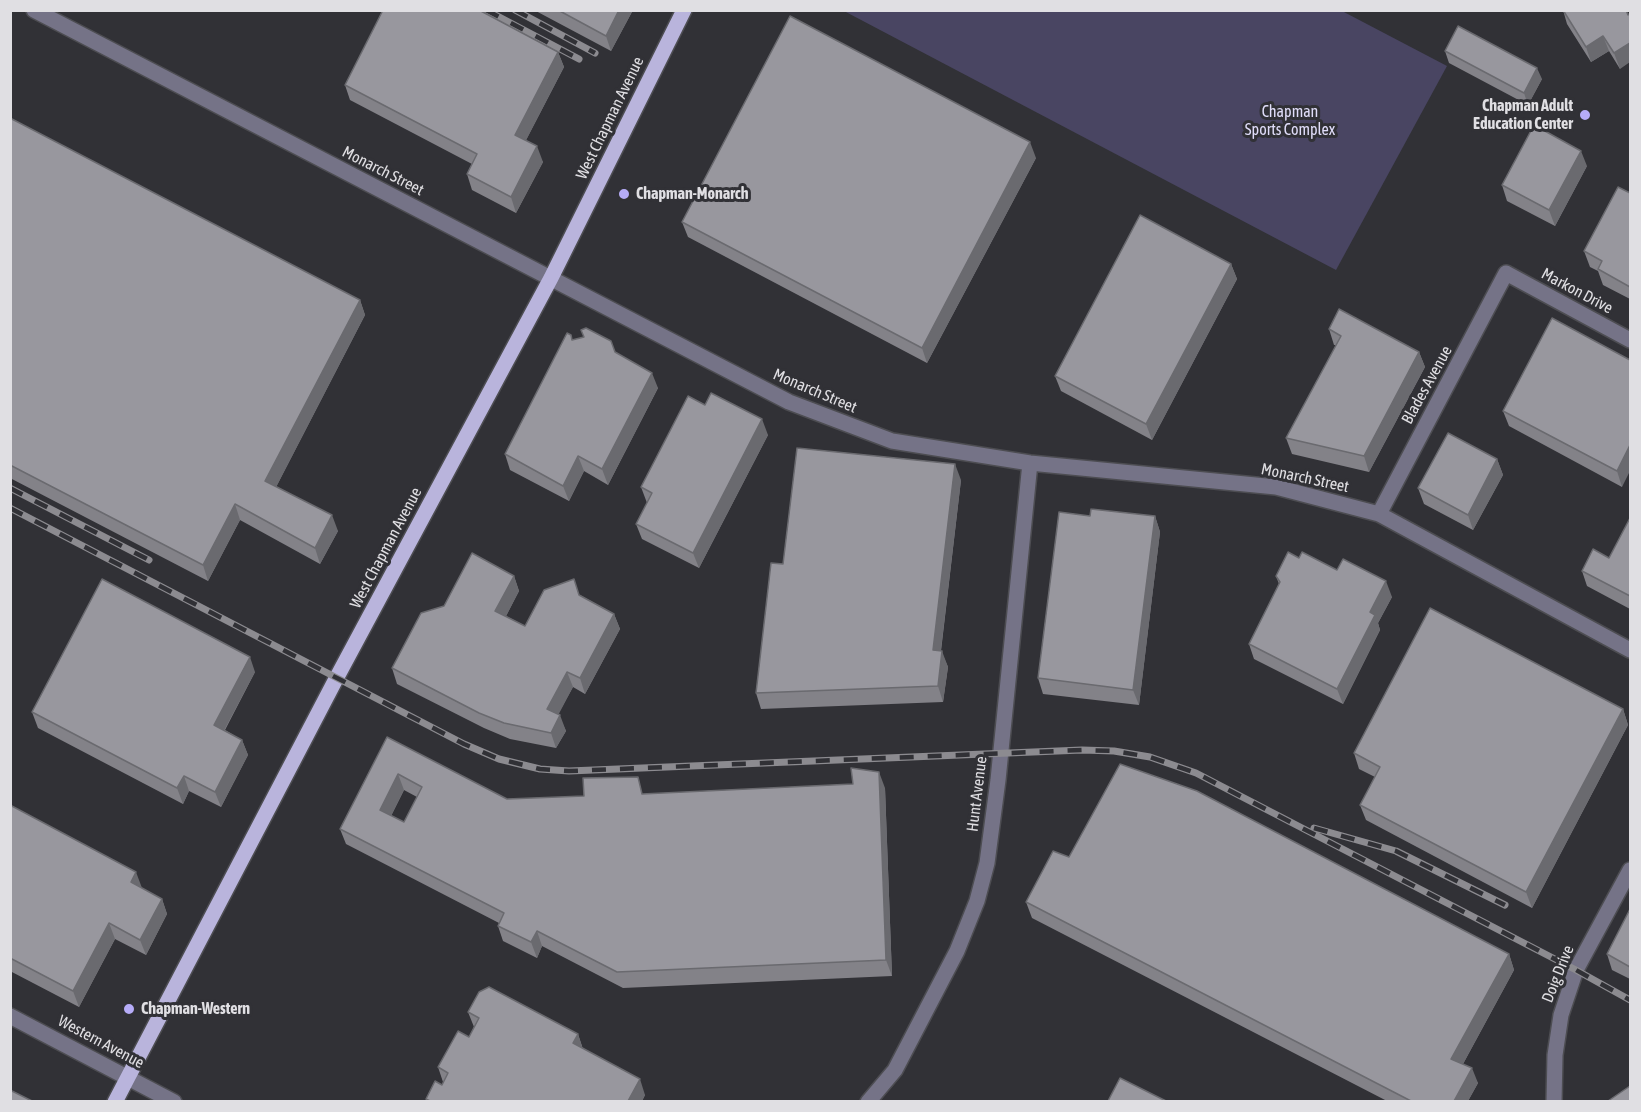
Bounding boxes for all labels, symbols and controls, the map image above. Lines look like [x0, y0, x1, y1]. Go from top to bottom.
street label: West Chapman Avenue [572, 54, 648, 182]
place label: Chapman Adult Education Center [1473, 96, 1573, 134]
park label: Chapman Sports Complex [1245, 102, 1335, 140]
marker: Chapman Adult Education Center [1578, 108, 1592, 122]
street label: Monarch Street [339, 142, 427, 200]
place label: Chapman-Monarch [636, 184, 749, 204]
marker: Chapman-Monarch [617, 187, 631, 201]
street label: Markon Drive [1538, 264, 1616, 318]
street label: Blades Avenue [1398, 343, 1456, 427]
street label: Monarch Street [770, 365, 860, 417]
street label: Monarch Street [1259, 459, 1351, 497]
street label: West Chapman Avenue [346, 484, 426, 612]
street label: Hunt Avenue [963, 755, 991, 833]
street label: Doig Drive [1538, 942, 1578, 1006]
place label: Chapman-Western [141, 999, 250, 1019]
marker: Chapman-Western [122, 1002, 136, 1016]
street label: Western Avenue [55, 1011, 147, 1073]

